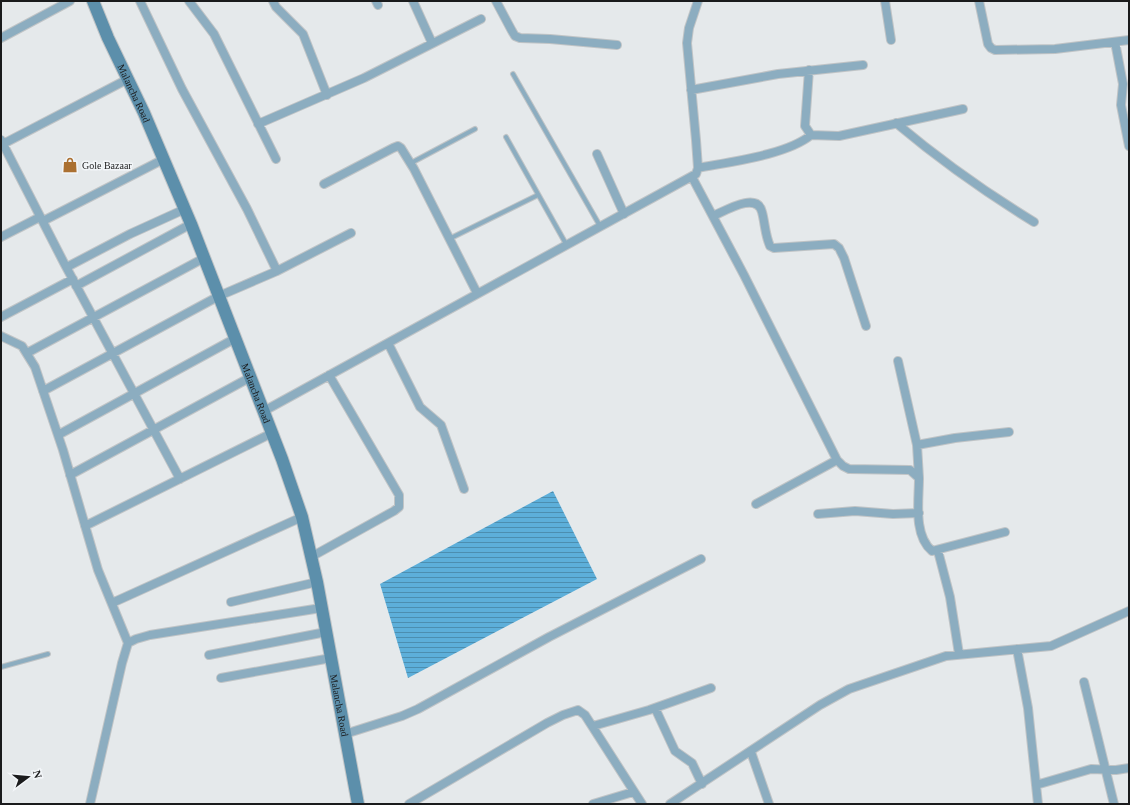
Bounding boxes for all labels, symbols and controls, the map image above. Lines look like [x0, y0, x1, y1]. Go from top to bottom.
street label: Malancha Road [116, 62, 153, 124]
shop icon: Gole Bazaar [61, 156, 79, 174]
place label: Gole Bazaar [82, 160, 132, 171]
street label: Malancha Road [240, 362, 273, 425]
street label: Malancha Road [329, 673, 351, 737]
north arrow [8, 757, 48, 797]
text: N [31, 769, 44, 780]

